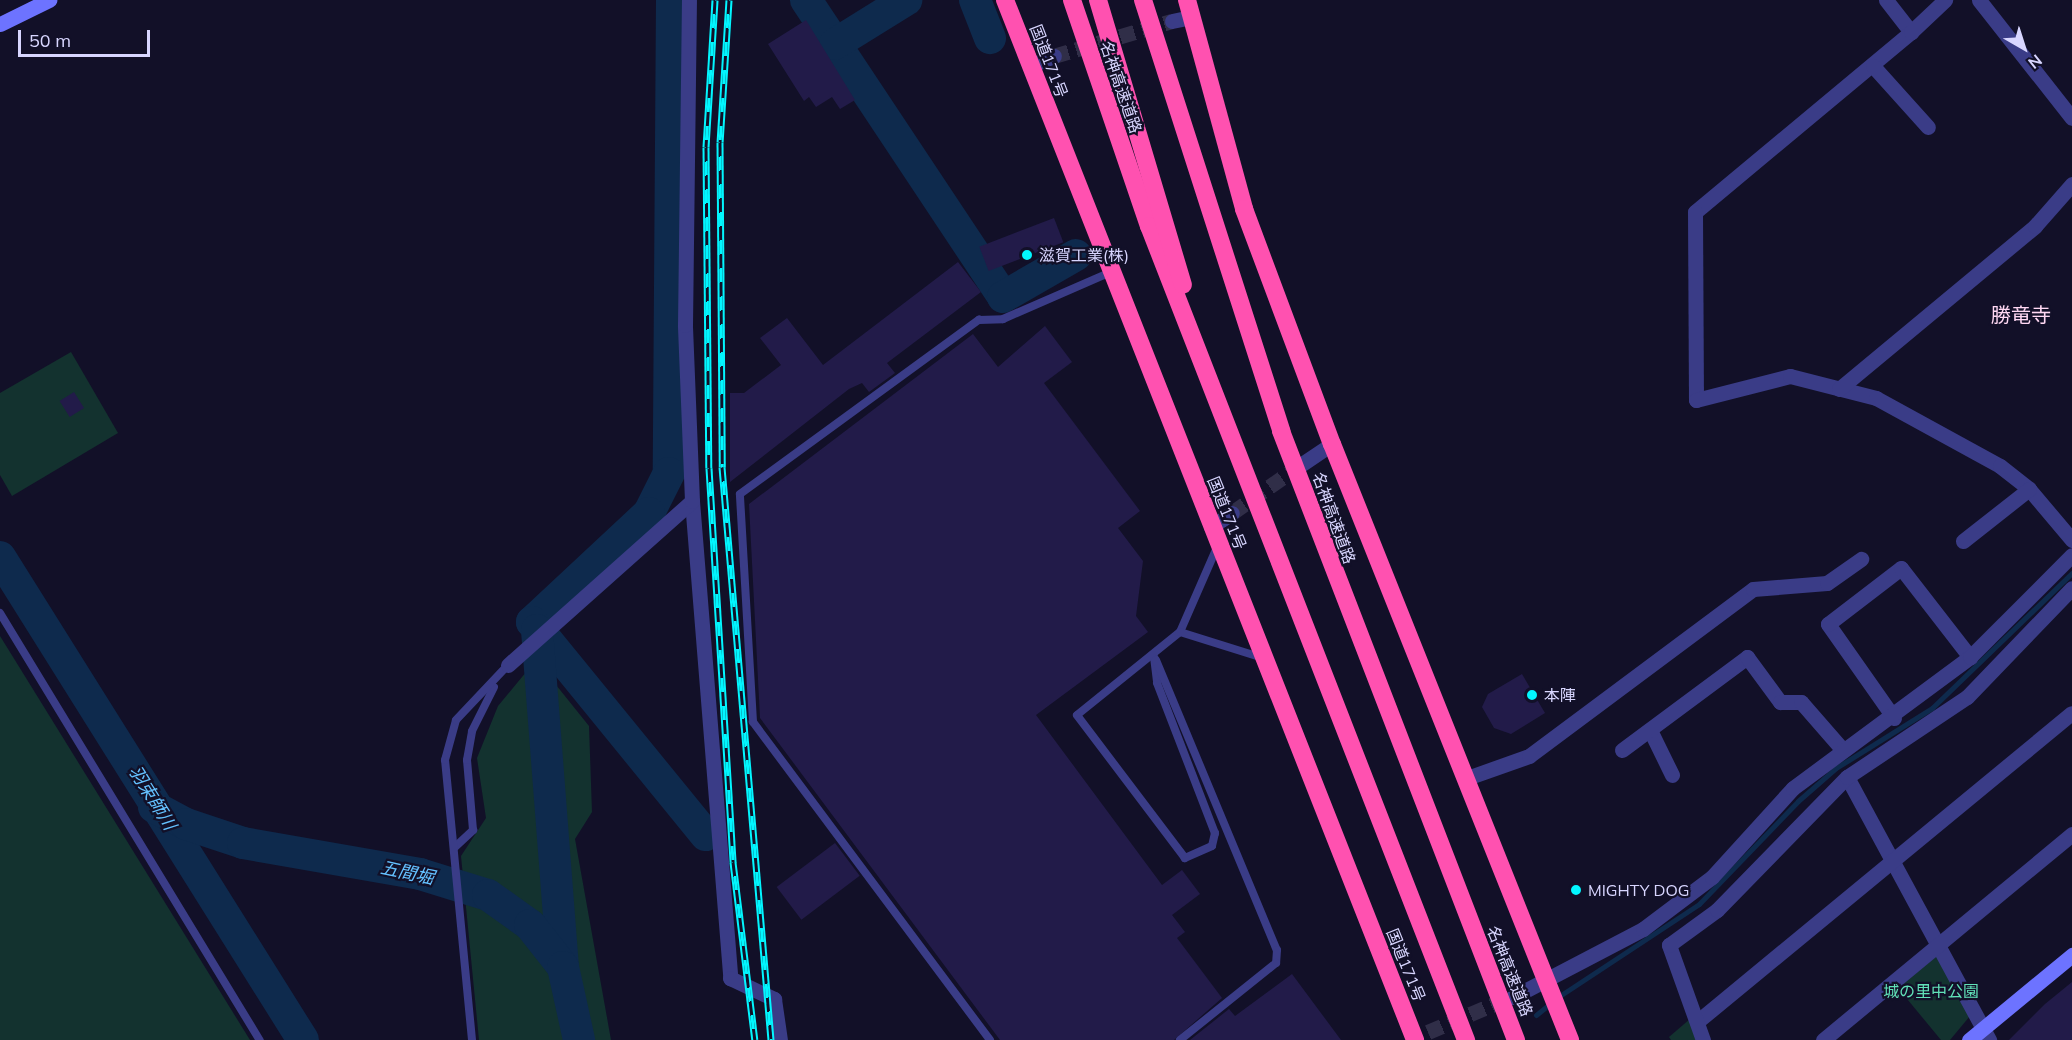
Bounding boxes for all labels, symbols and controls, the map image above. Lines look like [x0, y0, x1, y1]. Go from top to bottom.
scale bar [21, 18, 153, 56]
north arrow [1994, 18, 2054, 78]
street label: 国道171号 [1026, 22, 1072, 100]
text: 50 m [29, 29, 71, 52]
street label: 名神高速道路 [1096, 38, 1146, 136]
text: N [2024, 50, 2046, 74]
place label: 滋賀工業(株) [1039, 245, 1129, 265]
marker: 滋賀工業(株) [1020, 248, 1034, 262]
district label: 勝竜寺 [1991, 302, 2051, 326]
street label: 名神高速道路 [1309, 470, 1359, 566]
street label: 国道171号 [1204, 474, 1250, 552]
place label: 本陣 [1544, 685, 1576, 705]
marker: 本陣 [1525, 688, 1539, 702]
water label: 羽束師川 [124, 762, 180, 834]
water label: 五間堀 [378, 857, 436, 889]
place label: MIGHTY DOG [1588, 880, 1690, 900]
marker: MIGHTY DOG [1569, 883, 1583, 897]
street label: 名神高速道路 [1483, 923, 1537, 1019]
street label: 国道171号 [1383, 926, 1429, 1004]
park label: 城の里中公園 [1883, 981, 1979, 1001]

